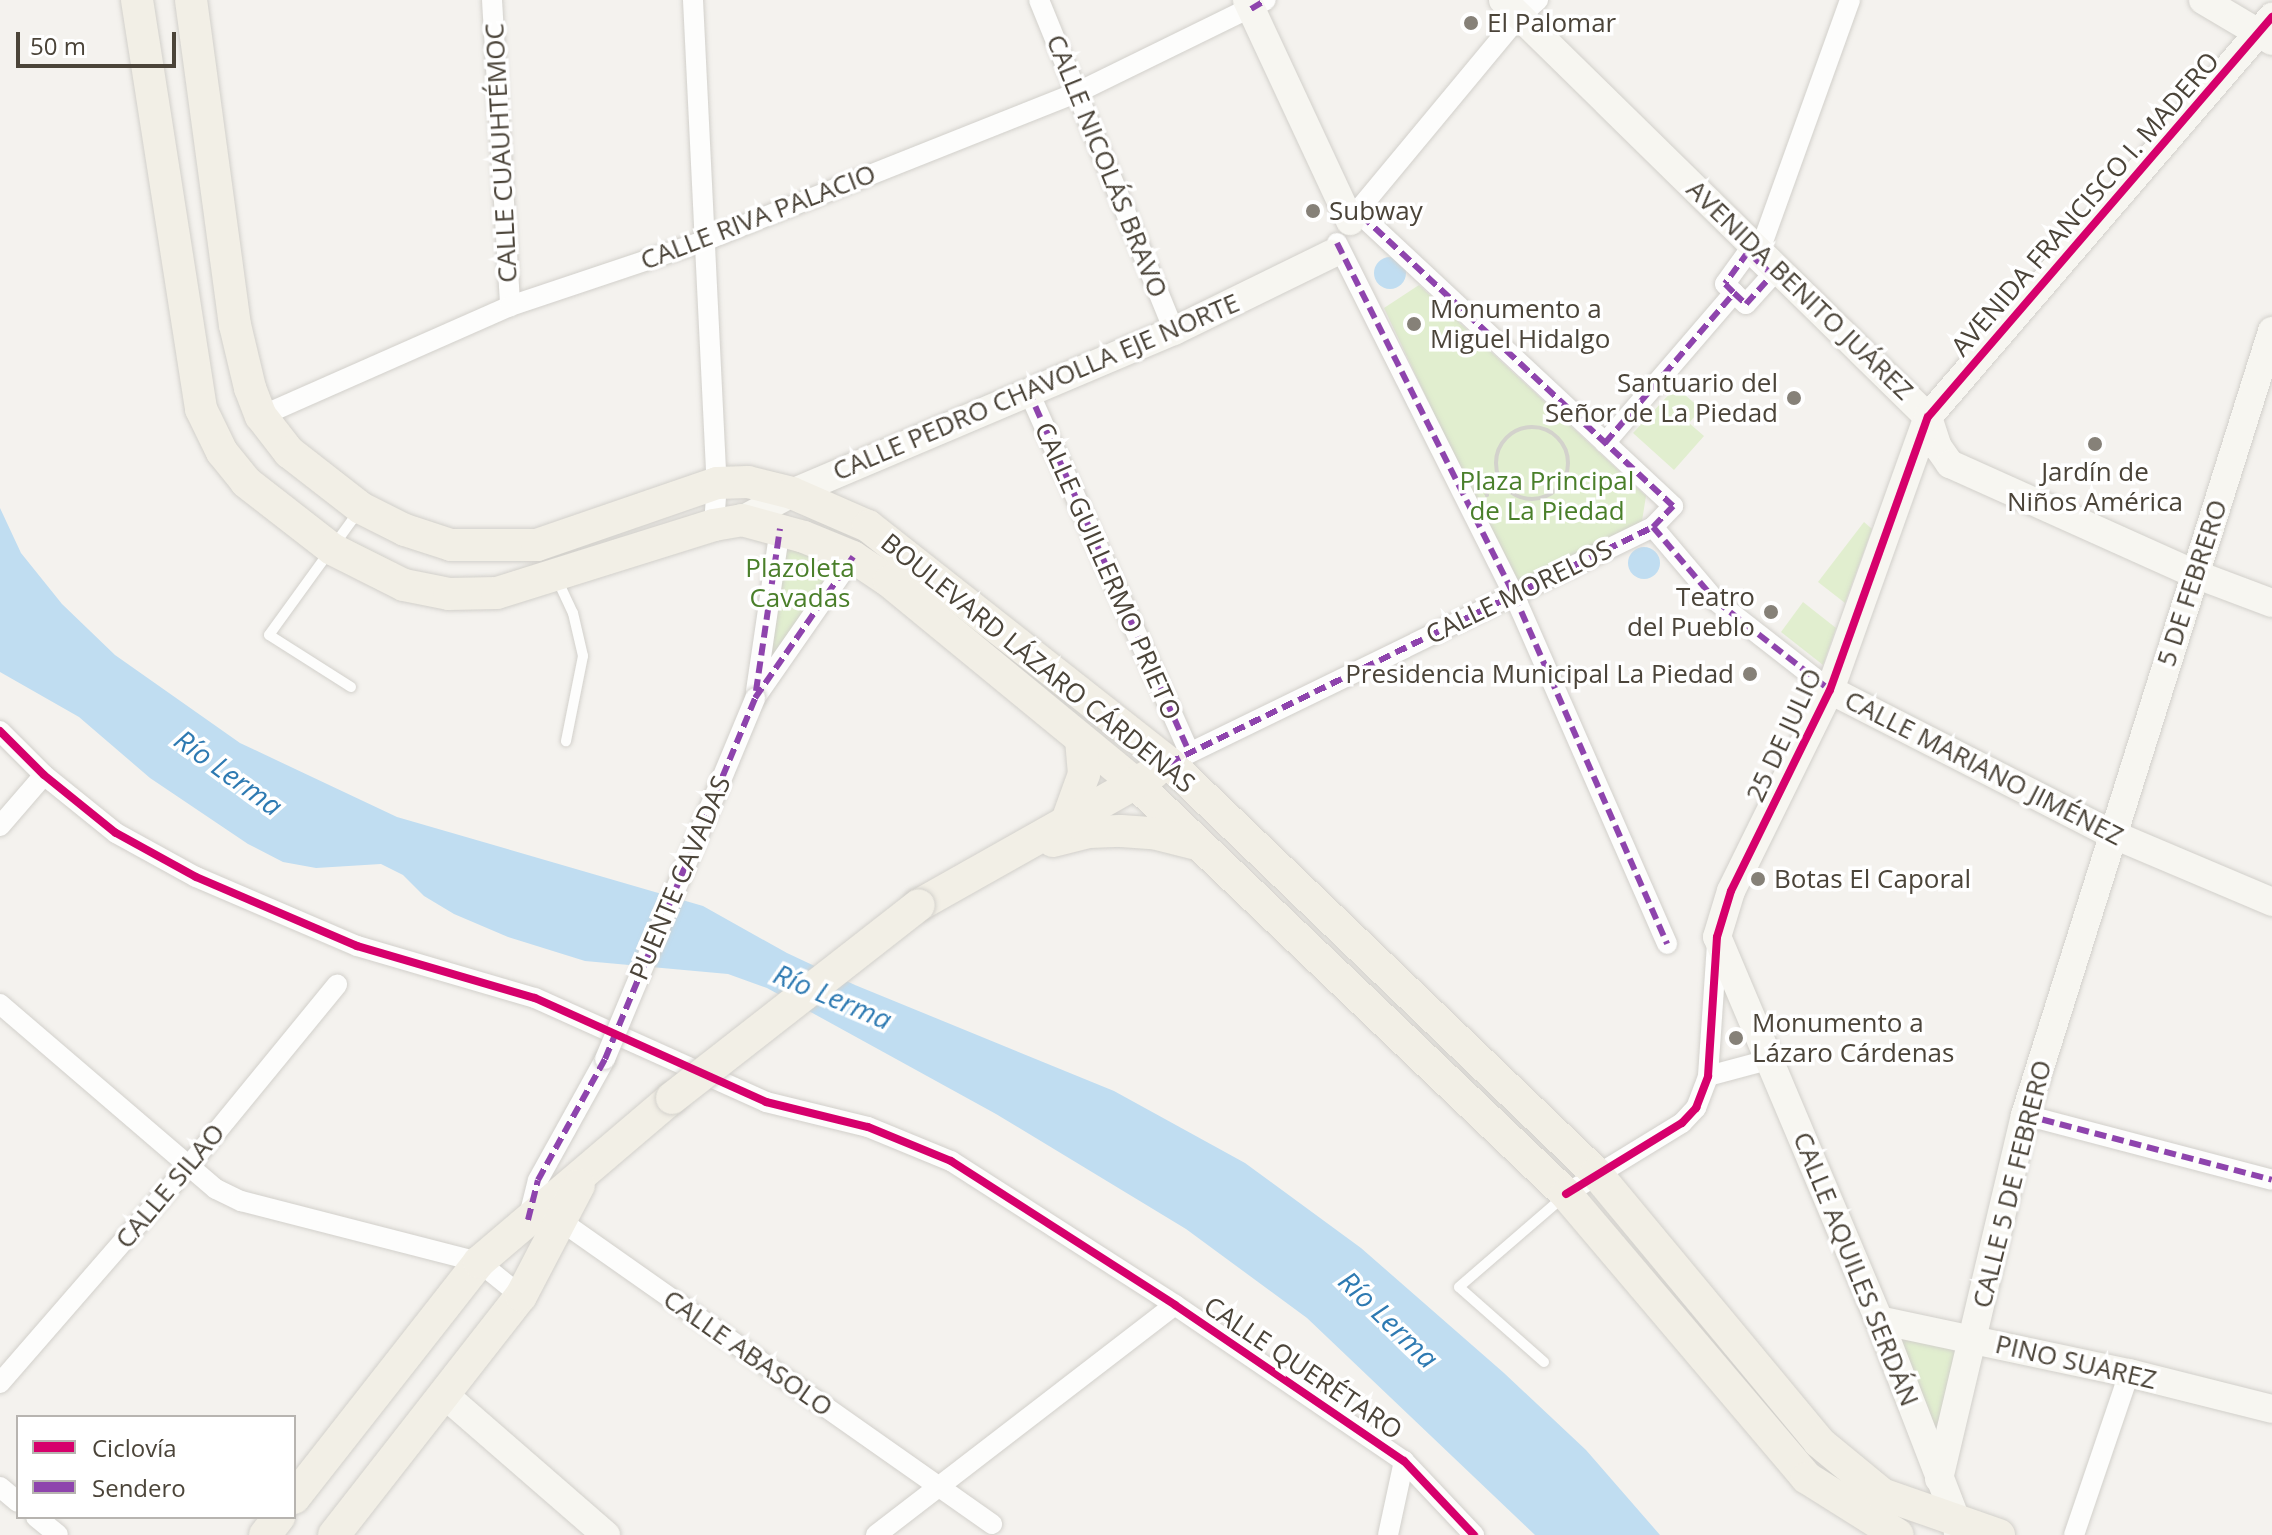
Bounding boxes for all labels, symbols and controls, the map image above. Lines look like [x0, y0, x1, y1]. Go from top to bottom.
place label: El Palomar [1487, 7, 1616, 39]
marker: El Palomar [1462, 14, 1480, 32]
scale bar [20, 16, 180, 66]
street label: CALLE CUAUHTÉMOC [479, 22, 523, 284]
text: 50 m [30, 29, 86, 62]
street label: CALLE NICOLÁS BRAVO [1040, 30, 1174, 302]
street label: AVENIDA FRANCISCO I. MADERO [1945, 46, 2225, 362]
street label: CALLE RIVA PALACIO [636, 158, 880, 276]
street label: AVENIDA BENITO JUÁREZ [1680, 174, 1920, 406]
place label: Subway [1329, 195, 1423, 227]
marker: Subway [1304, 202, 1322, 220]
street label: CALLE PEDRO CHAVOLLA EJE NORTE [828, 287, 1244, 487]
place label: Monumento a Miguel Hidalgo [1430, 293, 1610, 354]
marker: Monumento a Miguel Hidalgo [1405, 315, 1423, 333]
place label: Santuario del Señor de La Piedad [1545, 367, 1778, 428]
marker: Santuario del Señor de La Piedad [1785, 389, 1803, 407]
street label: CALLE GUILLERMO PRIETO [1028, 417, 1188, 725]
marker: Jardín de Niños América [2086, 435, 2104, 453]
place label: Jardín de Niños América [2007, 456, 2183, 518]
park label: Plaza Principal de La Piedad [1460, 465, 1634, 526]
street label: 5 DE FEBRERO [2150, 496, 2234, 670]
street label: BOULEVARD LÁZARO CÁRDENAS [875, 527, 1201, 799]
street label: CALLE MORELOS [1421, 533, 1617, 651]
park label: Plazoleta Cavadas [745, 552, 855, 614]
place label: Teatro del Pueblo [1627, 581, 1755, 642]
marker: Teatro del Pueblo [1762, 603, 1780, 621]
place label: Presidencia Municipal La Piedad [1345, 658, 1734, 690]
street label: 25 DE JULIO [1740, 663, 1828, 807]
marker: Presidencia Municipal La Piedad [1741, 665, 1759, 683]
street label: CALLE MARIANO JIMÉNEZ [1840, 684, 2128, 852]
water label: Río Lerma [169, 722, 289, 822]
street label: PUENTE CAVADAS [623, 771, 737, 985]
place label: Botas El Caporal [1774, 863, 1971, 895]
marker: Botas El Caporal [1749, 870, 1767, 888]
water label: Río Lerma [769, 956, 897, 1036]
place label: Monumento a Lázaro Cárdenas [1752, 1007, 1954, 1068]
marker: Monumento a Lázaro Cárdenas [1727, 1029, 1745, 1047]
street label: CALLE 5 DE FEBRERO [1966, 1057, 2058, 1311]
street label: CALLE SILAO [109, 1117, 231, 1255]
street label: CALLE AQUILES SERDÁN [1787, 1127, 1925, 1411]
water label: Río Lerma [1332, 1264, 1446, 1374]
street label: CALLE ABASOLO [658, 1283, 838, 1423]
street label: CALLE QUERÉTARO [1198, 1290, 1408, 1446]
street label: PINO SUAREZ [1992, 1328, 2160, 1396]
legend [16, 1415, 296, 1519]
text: Ciclovía [92, 1431, 177, 1464]
text: Sendero [92, 1471, 186, 1504]

